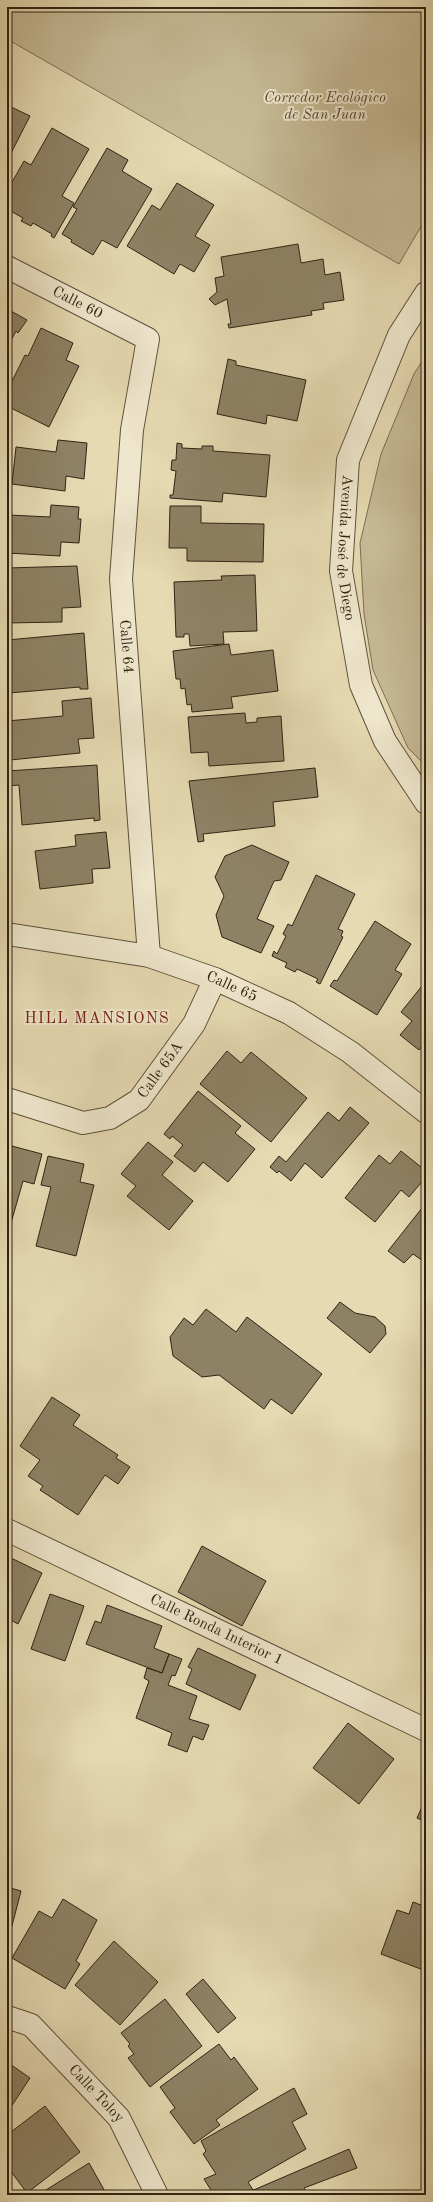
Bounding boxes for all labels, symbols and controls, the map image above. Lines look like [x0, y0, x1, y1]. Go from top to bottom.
park label: Corredor Ecológico de San Juan [264, 91, 386, 123]
street label: Calle 60 [50, 284, 105, 322]
street label: Avenida José de Diego [333, 474, 357, 622]
street label: Calle 64 [117, 619, 136, 674]
street label: Calle 65 [204, 969, 259, 1005]
district label: HILL MANSIONS [24, 1011, 170, 1027]
street label: Calle 65A [135, 1039, 186, 1101]
street label: Calle Ronda Interior 1 [148, 1592, 285, 1668]
street label: Calle Toloy [65, 2062, 127, 2126]

